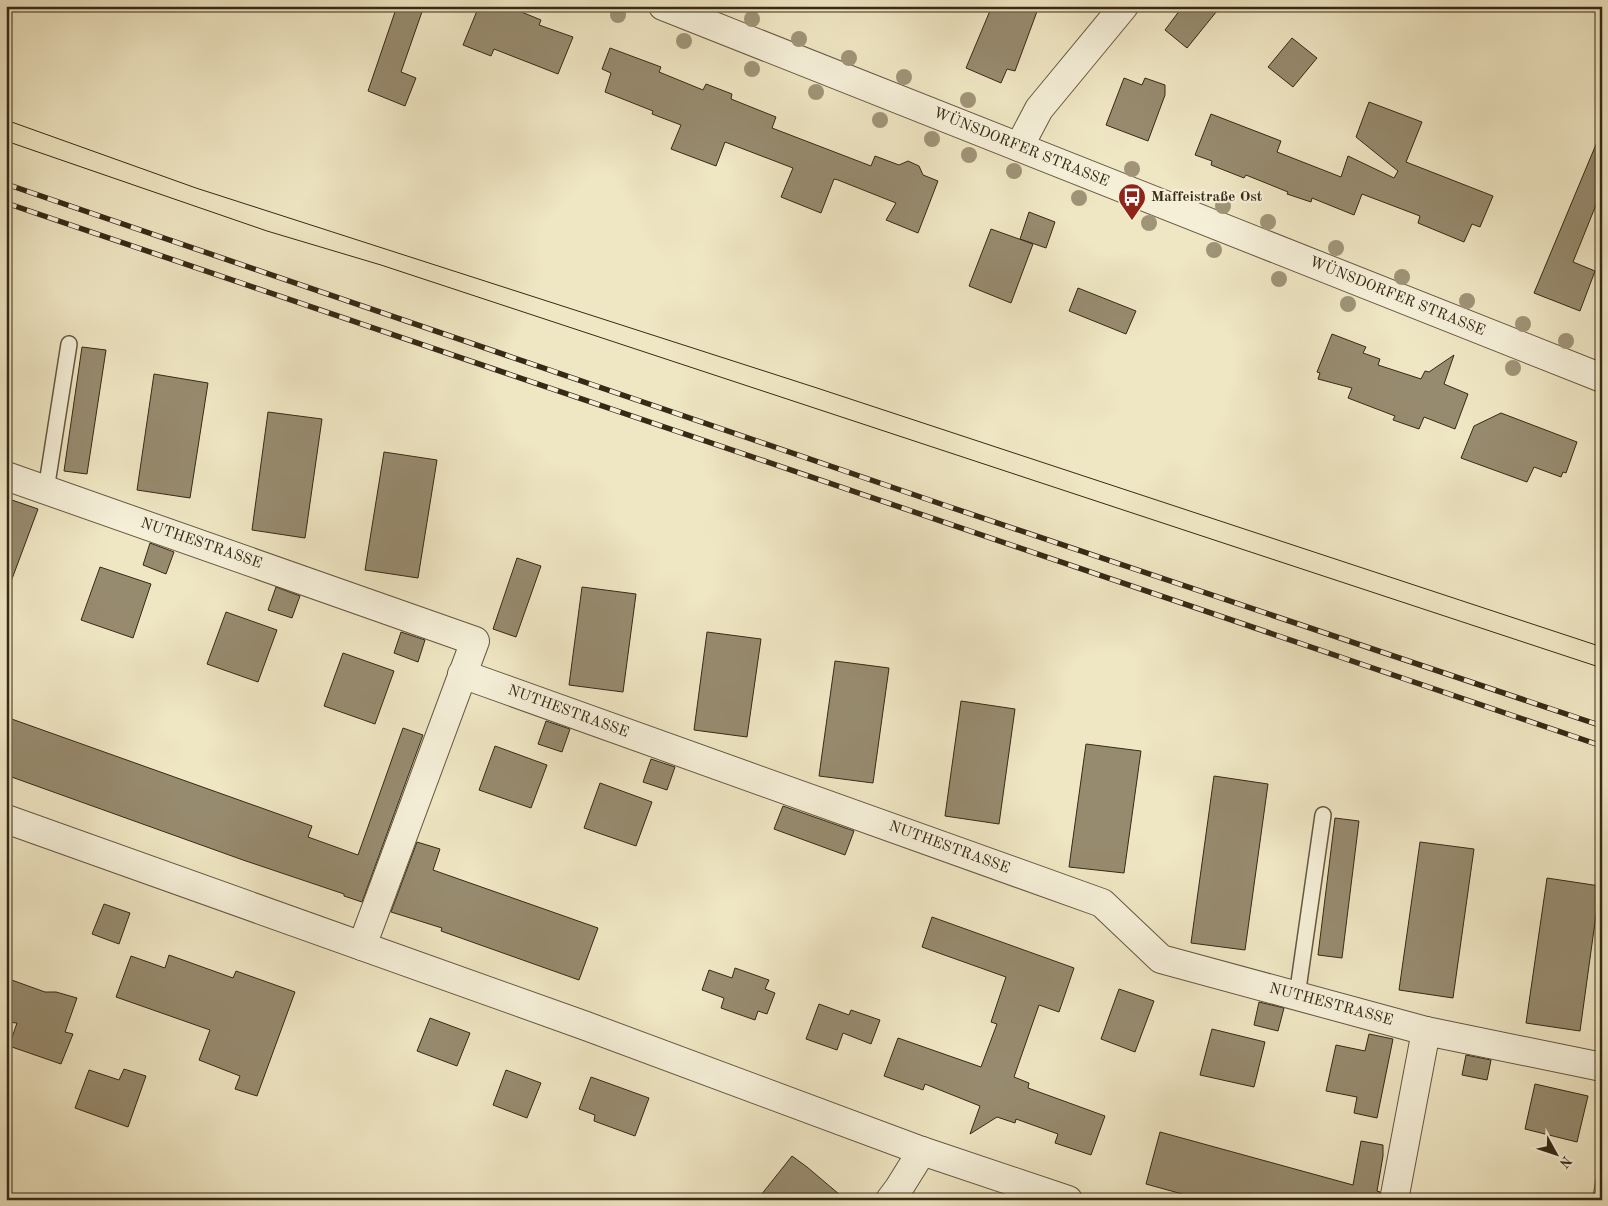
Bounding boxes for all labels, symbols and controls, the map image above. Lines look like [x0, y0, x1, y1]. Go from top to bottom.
street label: WÜNSDORFER STRASSE [931, 103, 1112, 190]
bus stop icon: Maffeistraße Ost [1117, 182, 1147, 221]
place label: Maffeistraße Ost [1151, 190, 1263, 205]
street label: WÜNSDORFER STRASSE [1307, 252, 1488, 339]
street label: NUTHESTRASSE [138, 516, 264, 572]
street label: NUTHESTRASSE [506, 683, 630, 741]
street label: NUTHESTRASSE [887, 819, 1011, 877]
street label: NUTHESTRASSE [1268, 981, 1394, 1029]
north arrow [1530, 1128, 1580, 1178]
text: N [1556, 1153, 1574, 1171]

